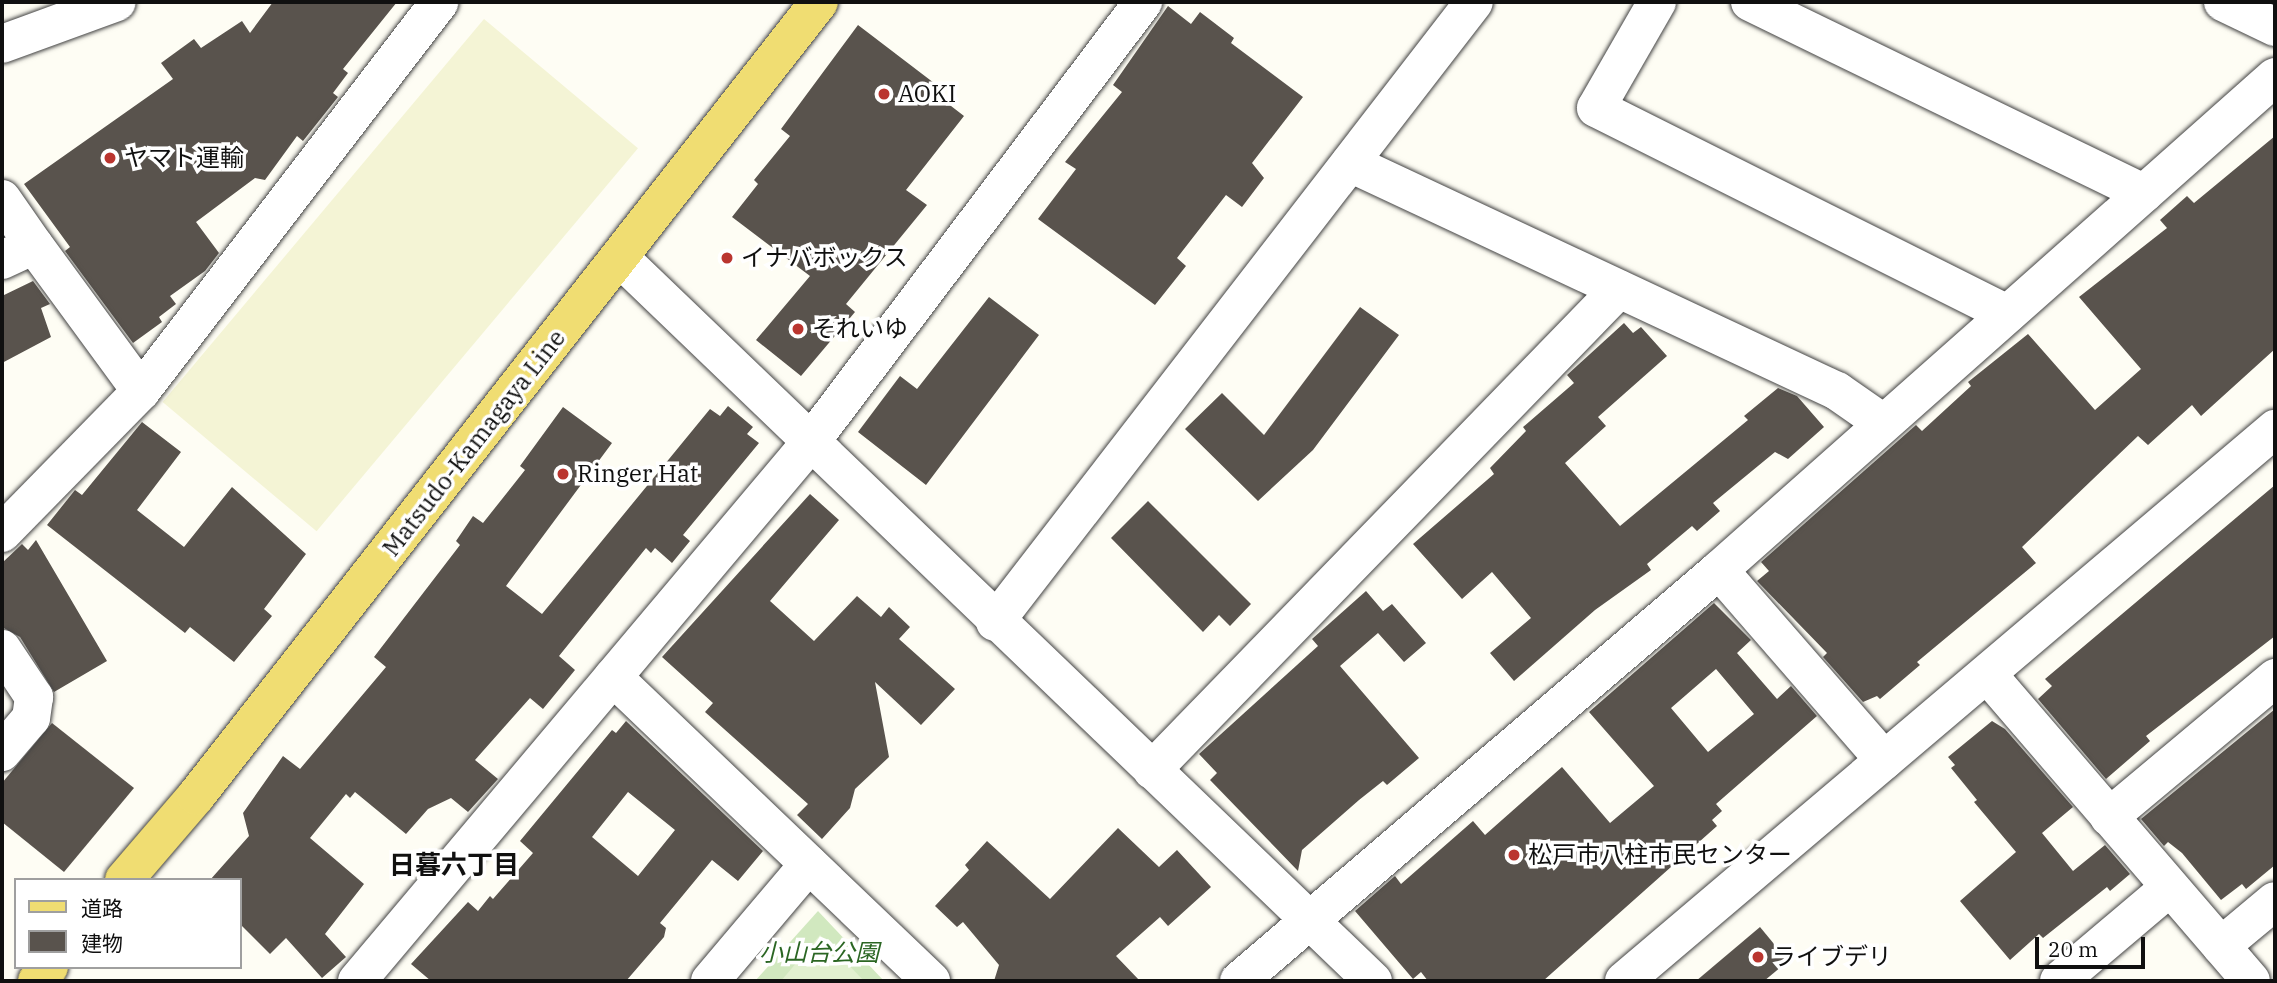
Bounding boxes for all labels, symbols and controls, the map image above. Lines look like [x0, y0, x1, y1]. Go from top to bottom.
place label: AOKI [898, 80, 956, 108]
marker: AOKI [876, 86, 892, 102]
place label: ヤマト運輸 [124, 144, 244, 172]
marker: ヤマト運輸 [102, 150, 118, 166]
place label: イナバボックス [741, 244, 909, 272]
marker: イナバボックス [719, 250, 735, 266]
place label: それいゆ [812, 315, 908, 343]
marker: それいゆ [790, 321, 806, 337]
street label: Matsudo-Kamagaya Line [377, 324, 571, 562]
place label: Ringer Hat [577, 460, 698, 488]
marker: Ringer Hat [555, 466, 571, 482]
place label: 松戸市八柱市民センター [1528, 841, 1792, 869]
marker: 松戸市八柱市民センター [1506, 847, 1522, 863]
district label: 日暮六丁目 [389, 849, 519, 881]
legend [14, 878, 242, 969]
text: 道路 [81, 894, 123, 922]
scale bar [2039, 923, 2149, 967]
text: 建物 [81, 929, 123, 957]
text: 20 m [2048, 935, 2098, 963]
park label: 小山台公園 [759, 939, 879, 967]
place label: ライブデリ [1772, 943, 1892, 971]
marker: ライブデリ [1750, 949, 1766, 965]

